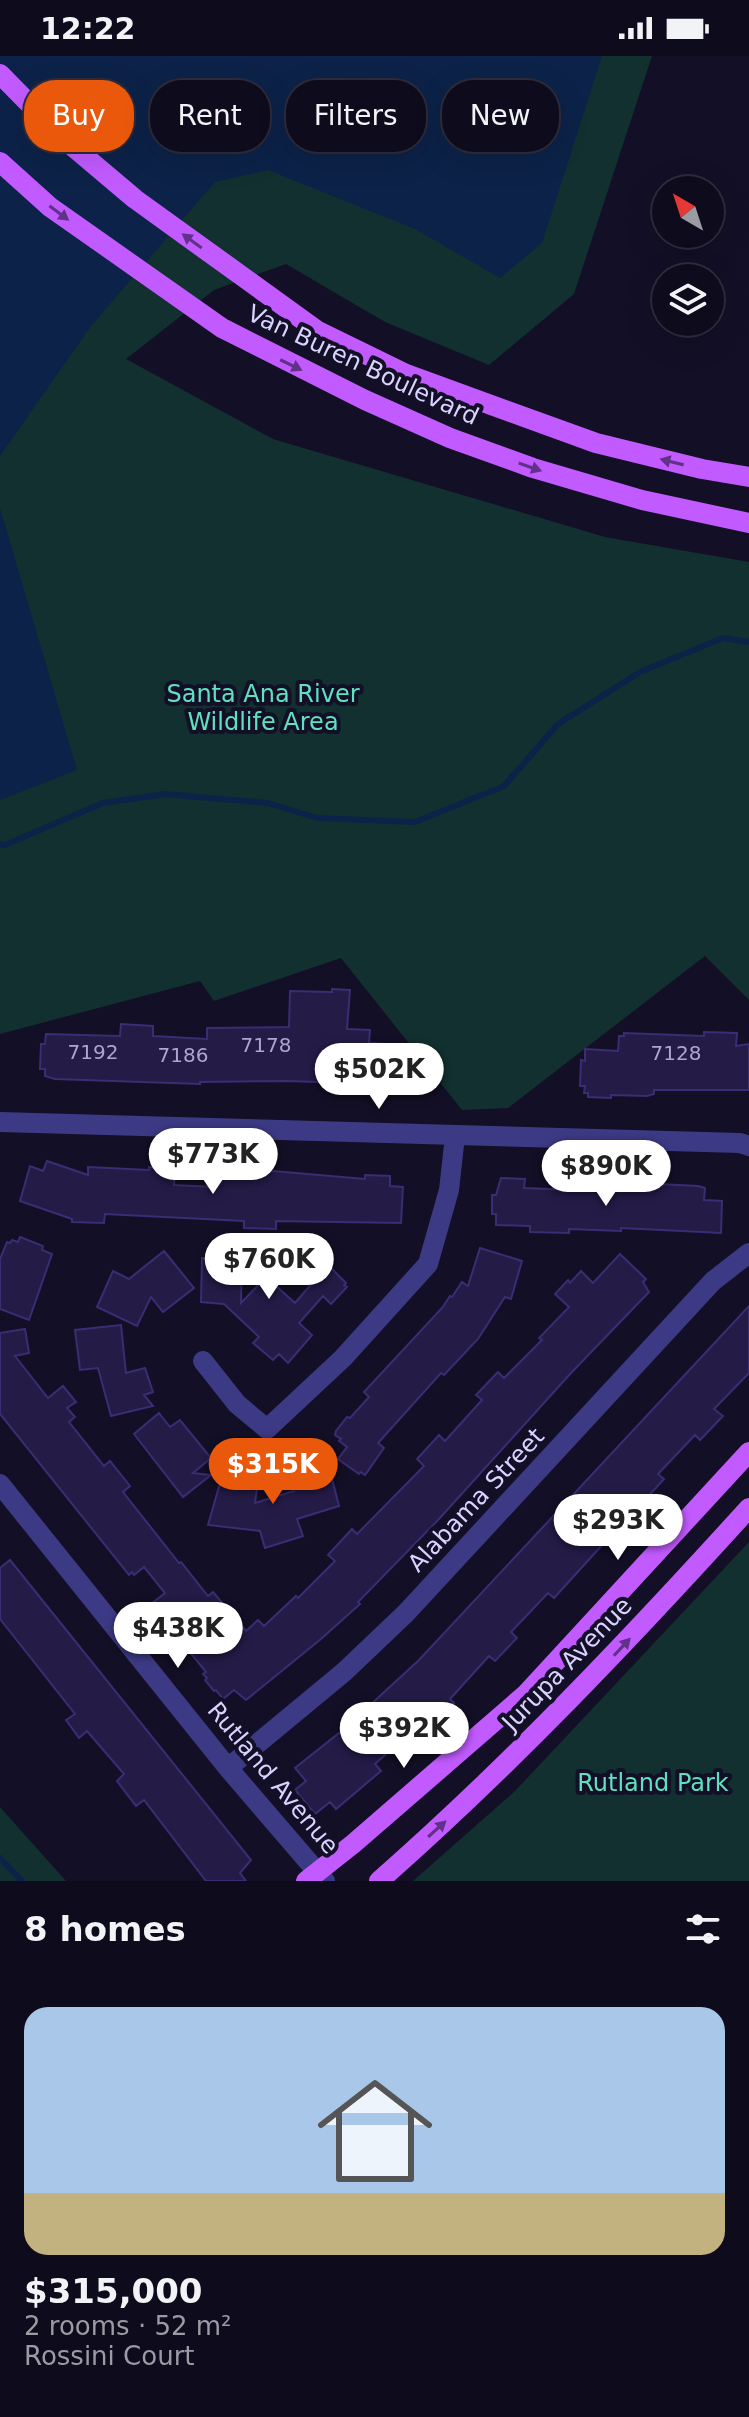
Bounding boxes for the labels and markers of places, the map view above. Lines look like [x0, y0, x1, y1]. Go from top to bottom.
pin: $502K [323, 1043, 435, 1111]
pin: $773K [157, 1128, 269, 1196]
pin: $890K [550, 1140, 662, 1208]
pin: $760K [213, 1233, 325, 1301]
pin: $315K [217, 1438, 329, 1506]
pin: $293K [562, 1494, 674, 1562]
pin: $438K [122, 1602, 234, 1670]
pin: $392K [348, 1702, 460, 1770]

